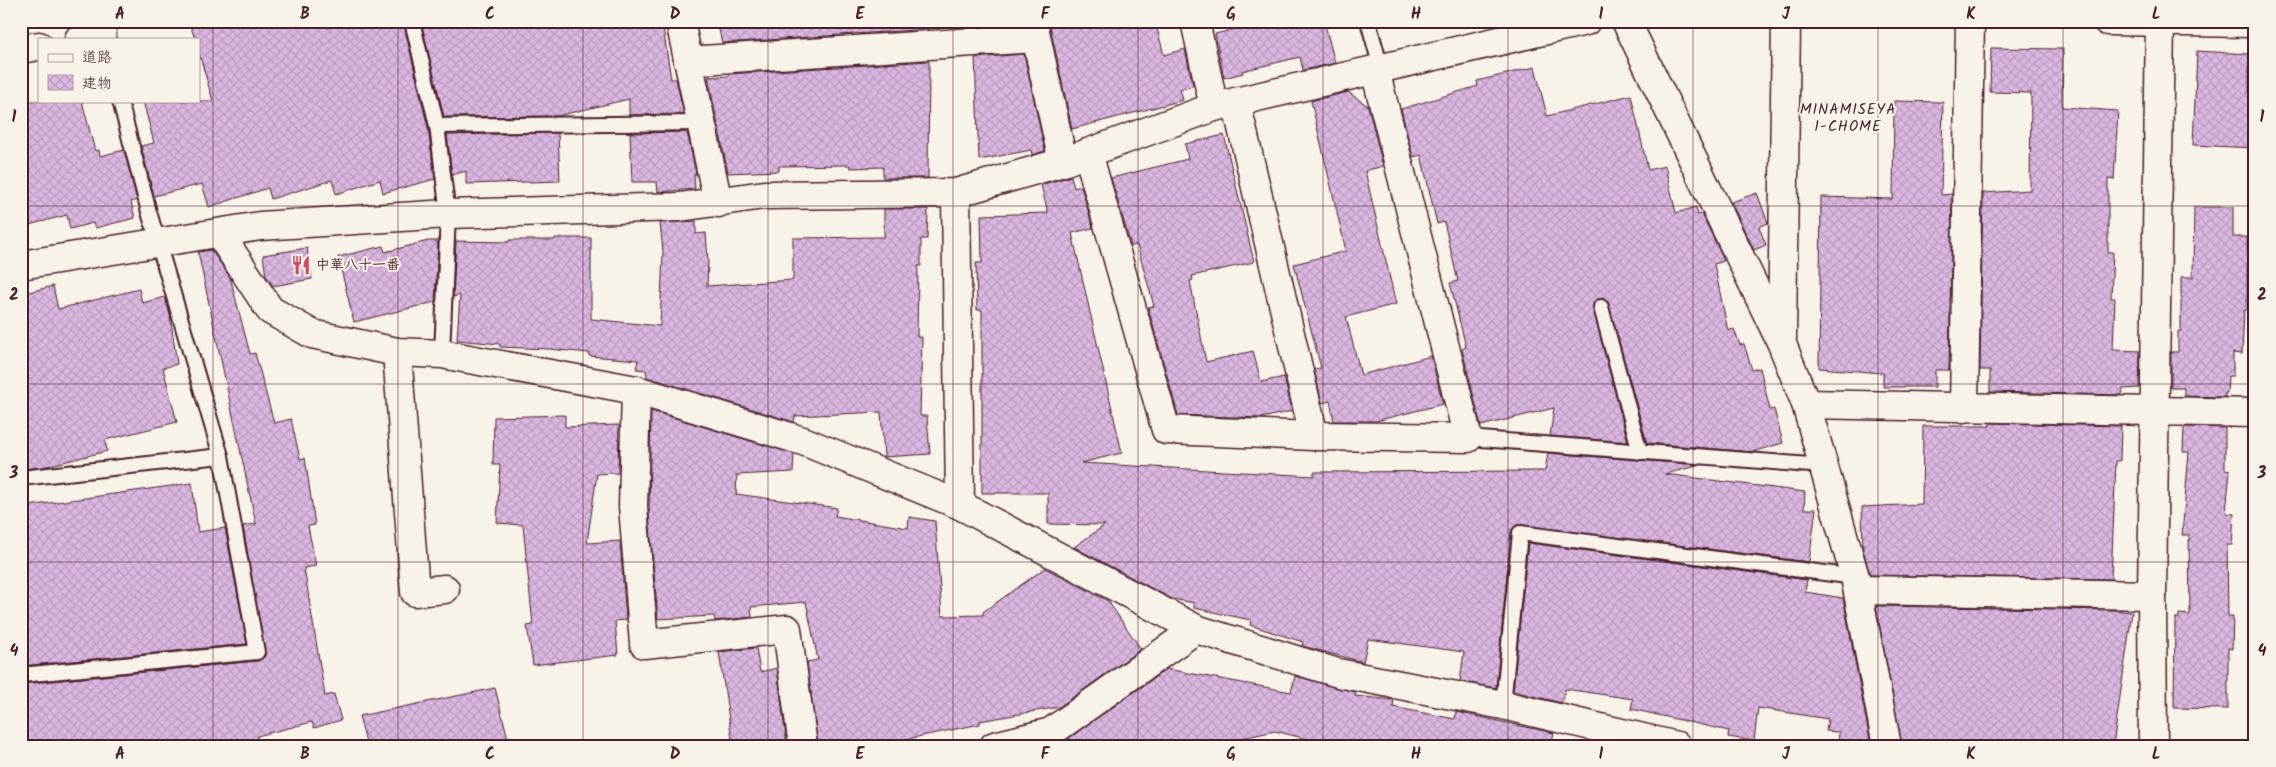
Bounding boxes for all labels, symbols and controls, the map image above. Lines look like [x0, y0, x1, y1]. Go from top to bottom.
text: A [115, 2, 125, 27]
text: B [300, 2, 310, 27]
text: C [485, 2, 495, 27]
text: D [670, 2, 681, 27]
text: E [856, 2, 866, 27]
text: F [1041, 2, 1051, 27]
text: G [1226, 2, 1236, 27]
text: H [1411, 2, 1421, 27]
text: I [1599, 2, 1604, 27]
text: J [1782, 2, 1791, 27]
text: K [1966, 2, 1976, 27]
text: L [2152, 2, 2160, 27]
legend [38, 38, 200, 102]
text: 道路 [82, 46, 112, 70]
text: 建物 [82, 72, 112, 96]
district label: MINAMISEYA 1-CHOME [1800, 98, 1896, 139]
text: 1 [12, 105, 17, 130]
text: 1 [2260, 105, 2265, 130]
restaurant icon: 中華八十一番 [290, 254, 312, 276]
place label: 中華八十一番 [316, 254, 400, 276]
text: 2 [9, 283, 19, 308]
text: 2 [2257, 283, 2267, 308]
text: 3 [9, 461, 19, 486]
text: 3 [2257, 461, 2267, 486]
text: 4 [10, 639, 19, 664]
text: 4 [2258, 639, 2267, 664]
text: A [115, 742, 125, 767]
text: B [300, 742, 310, 767]
text: C [485, 742, 495, 767]
text: D [670, 742, 681, 767]
text: E [856, 742, 866, 767]
text: F [1041, 742, 1051, 767]
text: G [1226, 742, 1236, 767]
text: H [1411, 742, 1421, 767]
text: I [1599, 742, 1604, 767]
text: J [1782, 742, 1791, 767]
text: K [1966, 742, 1976, 767]
text: L [2152, 742, 2160, 767]

